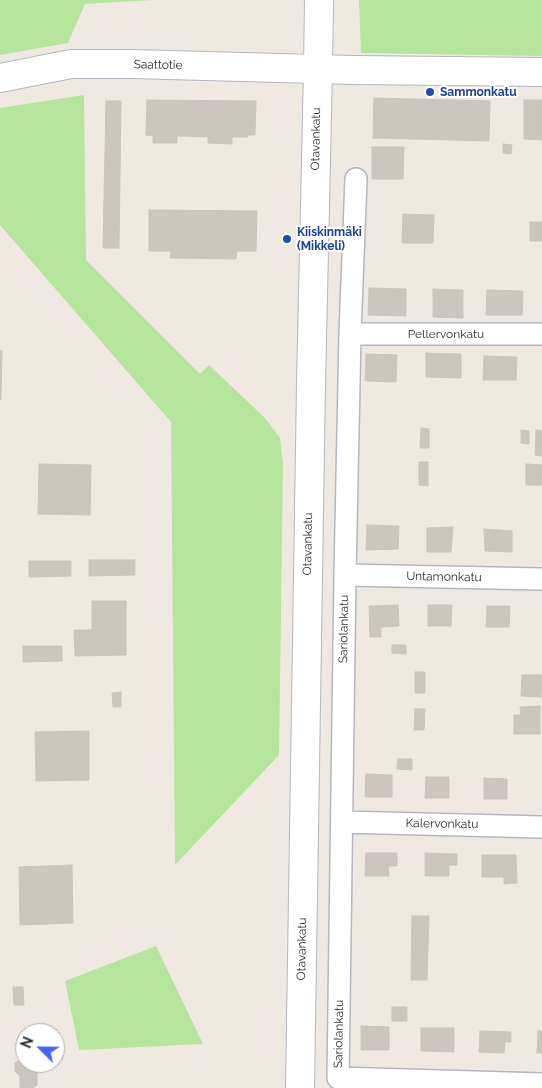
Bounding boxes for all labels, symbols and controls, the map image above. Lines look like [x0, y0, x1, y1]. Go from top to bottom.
street label: Saattotie [133, 57, 183, 73]
place label: Sammonkatu [440, 85, 517, 99]
marker: Sammonkatu [424, 86, 436, 98]
street label: Otavankatu [308, 107, 324, 171]
place label: Kiiskinmäki (Mikkeli) [297, 225, 362, 253]
marker: Kiiskinmäki (Mikkeli) [281, 233, 293, 245]
street label: Pellervonkatu [408, 327, 484, 341]
street label: Otavankatu [300, 512, 316, 576]
street label: Untamonkatu [406, 569, 482, 585]
street label: Sariolankatu [336, 595, 352, 663]
street label: Kalervonkatu [405, 816, 479, 832]
street label: Otavankatu [294, 917, 310, 981]
street label: Sariolankatu [331, 1000, 347, 1068]
north arrow [15, 1023, 65, 1073]
text: N [18, 1034, 37, 1051]

